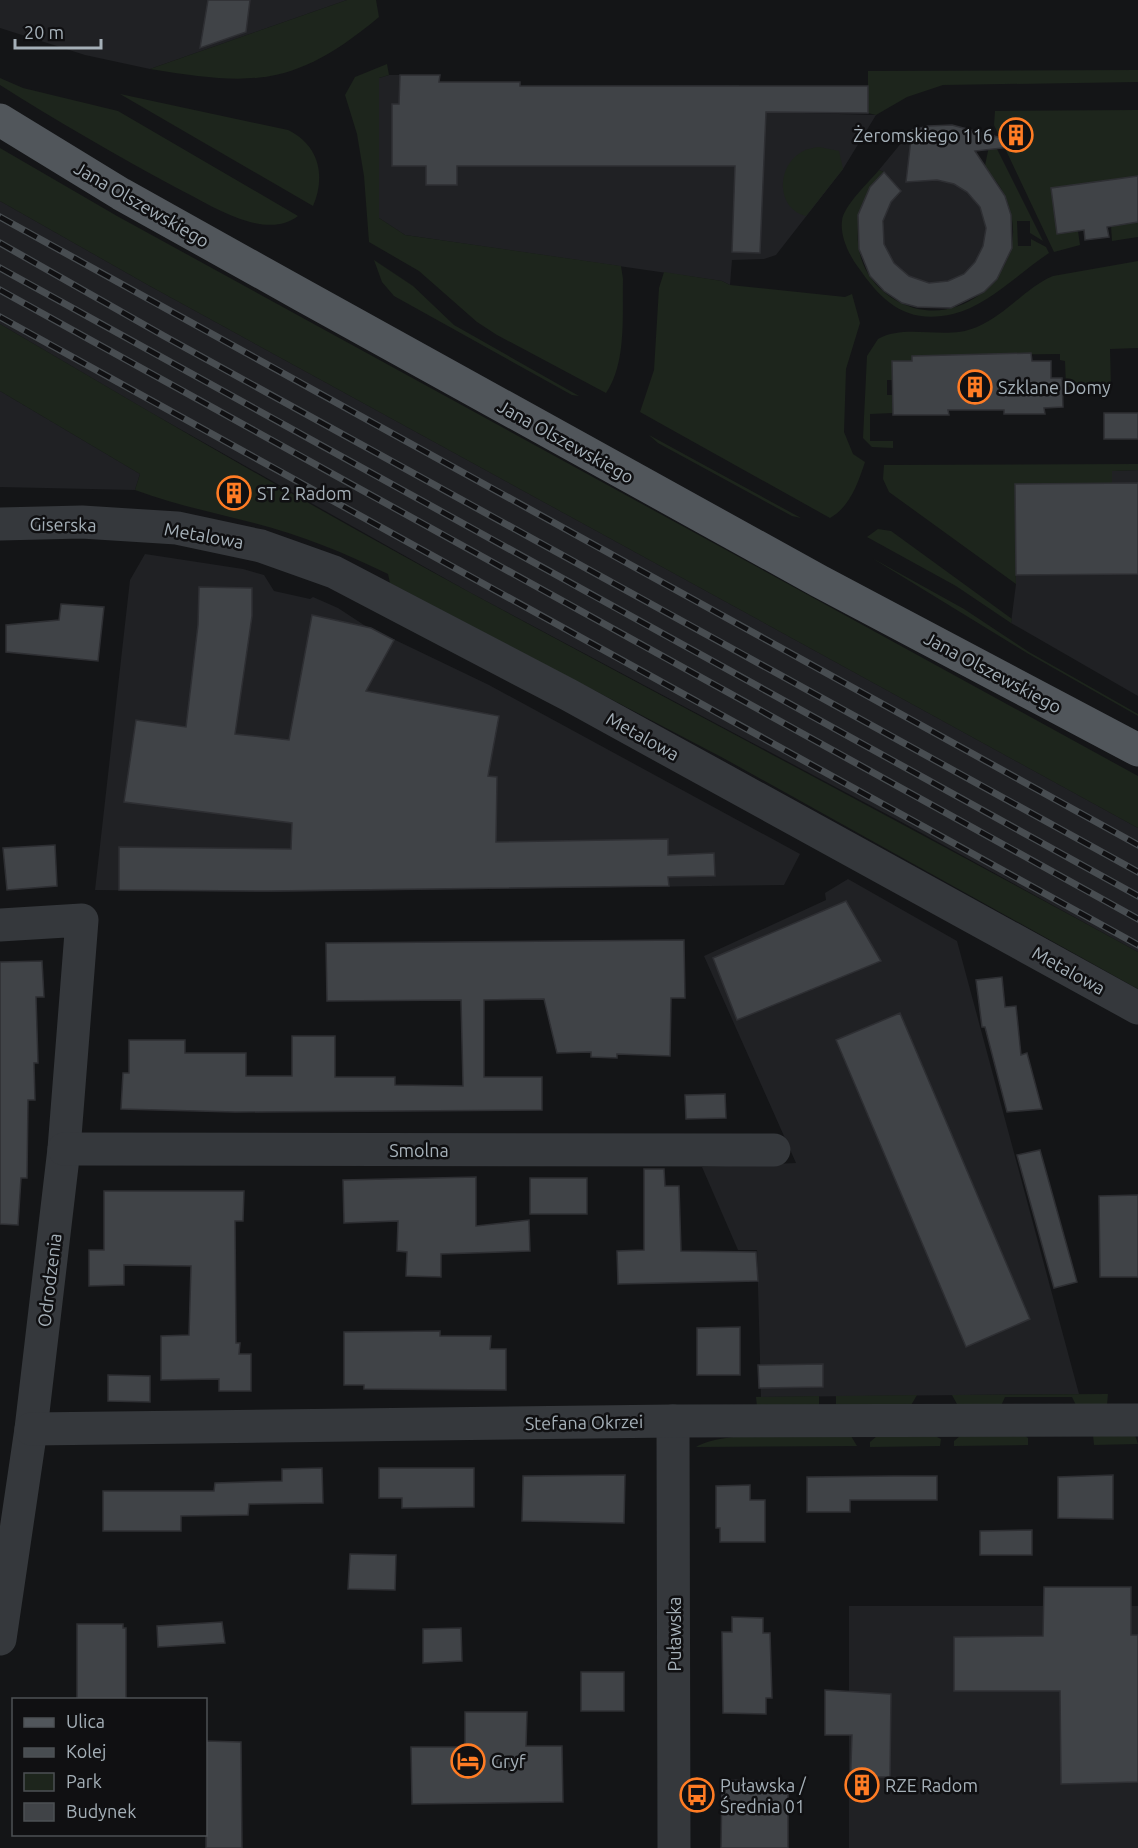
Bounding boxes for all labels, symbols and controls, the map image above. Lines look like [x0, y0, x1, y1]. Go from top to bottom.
scale bar [15, 12, 100, 50]
text: 20 m [24, 22, 64, 42]
building icon: Żeromskiego 116 [998, 117, 1034, 153]
place label: Żeromskiego 116 [853, 125, 993, 145]
street label: Jana Olszewskiego [71, 157, 213, 251]
building icon: Szklane Domy [957, 369, 993, 405]
place label: Szklane Domy [998, 377, 1111, 397]
street label: Jana Olszewskiego [495, 395, 637, 487]
building icon: ST 2 Radom [216, 475, 252, 511]
place label: ST 2 Radom [257, 483, 352, 503]
street label: Giserska [29, 513, 97, 535]
street label: Metalowa [163, 518, 245, 552]
street label: Jana Olszewskiego [921, 627, 1065, 717]
street label: Metalowa [603, 708, 683, 764]
street label: Metalowa [1029, 942, 1109, 998]
street label: Smolna [389, 1140, 449, 1160]
street label: Odrodzenia [33, 1232, 65, 1328]
street label: Stefana Okrzei [525, 1411, 643, 1433]
street label: Puławska [664, 1596, 684, 1672]
legend [12, 1698, 207, 1836]
text: Ulica [66, 1711, 105, 1731]
text: Kolej [66, 1741, 106, 1761]
hotel icon: Gryf [450, 1743, 486, 1779]
place label: Gryf [491, 1751, 526, 1771]
building icon: RZE Radom [844, 1767, 880, 1803]
text: Park [66, 1771, 102, 1791]
place label: Puławska / Średnia 01 [720, 1775, 807, 1816]
place label: RZE Radom [885, 1775, 978, 1795]
bus stop icon: Puławska / Średnia 01 [679, 1777, 715, 1813]
text: Budynek [66, 1801, 136, 1821]

